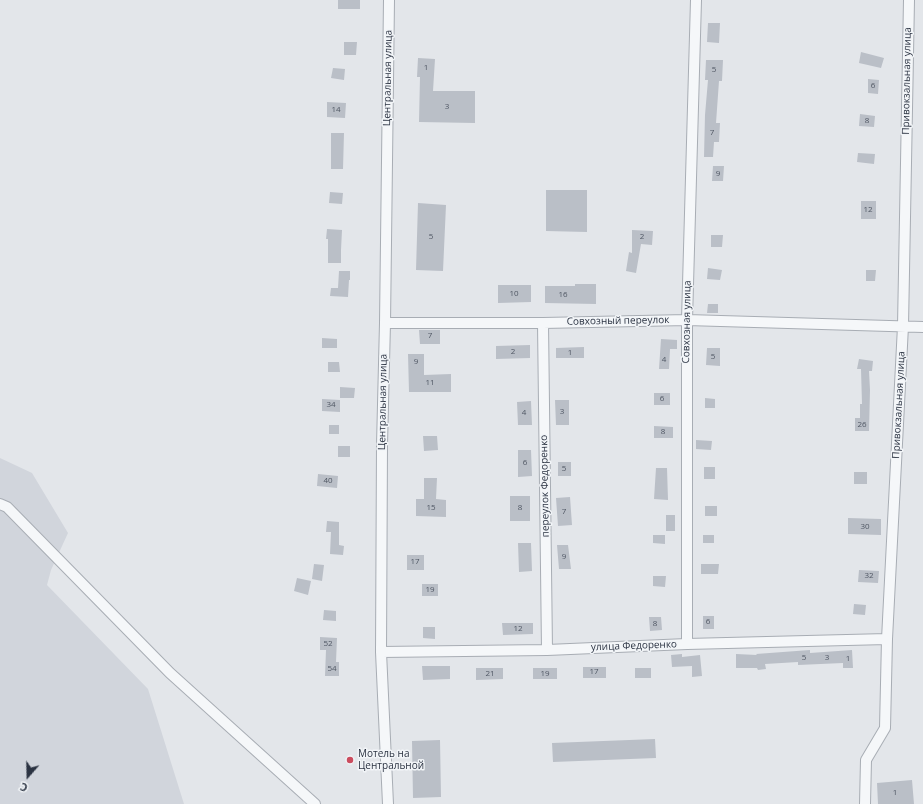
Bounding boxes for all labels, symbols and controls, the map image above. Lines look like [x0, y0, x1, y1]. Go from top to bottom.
street label: Привокзальная улица [900, 27, 914, 135]
street label: Центральная улица [381, 30, 395, 126]
house number: 1 [424, 63, 428, 73]
house number: 5 [712, 65, 716, 75]
house number: 6 [871, 81, 875, 91]
house number: 3 [445, 102, 449, 112]
house number: 14 [331, 105, 341, 115]
house number: 8 [865, 116, 869, 126]
house number: 7 [710, 128, 714, 138]
house number: 9 [716, 169, 720, 179]
house number: 12 [863, 205, 873, 215]
house number: 5 [429, 232, 433, 242]
house number: 2 [640, 232, 644, 242]
street label: Совхозная улица [680, 280, 694, 364]
house number: 10 [509, 289, 519, 299]
house number: 16 [558, 290, 568, 300]
street label: Совхозный переулок [567, 314, 669, 328]
house number: 7 [428, 331, 432, 341]
house number: 2 [511, 347, 515, 357]
house number: 1 [568, 348, 572, 358]
street label: Привокзальная улица [890, 351, 908, 459]
house number: 5 [711, 352, 715, 362]
street label: Центральная улица [376, 354, 390, 450]
house number: 4 [662, 355, 666, 365]
house number: 9 [414, 357, 418, 367]
house number: 11 [425, 378, 435, 388]
house number: 6 [660, 394, 664, 404]
house number: 34 [326, 400, 336, 410]
house number: 3 [560, 407, 564, 417]
house number: 4 [522, 408, 526, 418]
house number: 26 [857, 420, 867, 430]
house number: 8 [661, 427, 665, 437]
street label: переулок Федоренко [538, 435, 552, 537]
house number: 6 [523, 458, 527, 468]
house number: 5 [562, 464, 566, 474]
house number: 40 [323, 476, 333, 486]
house number: 15 [426, 503, 436, 513]
house number: 8 [518, 503, 522, 513]
house number: 7 [562, 507, 566, 517]
house number: 30 [860, 522, 870, 532]
house number: 9 [562, 552, 566, 562]
house number: 17 [410, 557, 420, 567]
house number: 32 [864, 571, 874, 581]
house number: 19 [425, 585, 435, 595]
house number: 6 [706, 617, 710, 627]
house number: 8 [653, 619, 657, 629]
house number: 12 [513, 624, 523, 634]
house number: 52 [323, 639, 333, 649]
street label: улица Федоренко [591, 639, 677, 653]
house number: 5 [802, 653, 806, 663]
house number: 3 [825, 653, 829, 663]
house number: 1 [846, 654, 850, 664]
house number: 54 [327, 664, 337, 674]
house number: 17 [589, 667, 599, 677]
house number: 21 [485, 669, 495, 679]
house number: 19 [540, 669, 550, 679]
place label: Мотель на Центральной [358, 748, 424, 772]
marker: Мотель на Центральной [345, 755, 355, 765]
north arrow [8, 756, 48, 796]
text: С [18, 780, 30, 796]
house number: 1 [893, 788, 897, 798]

